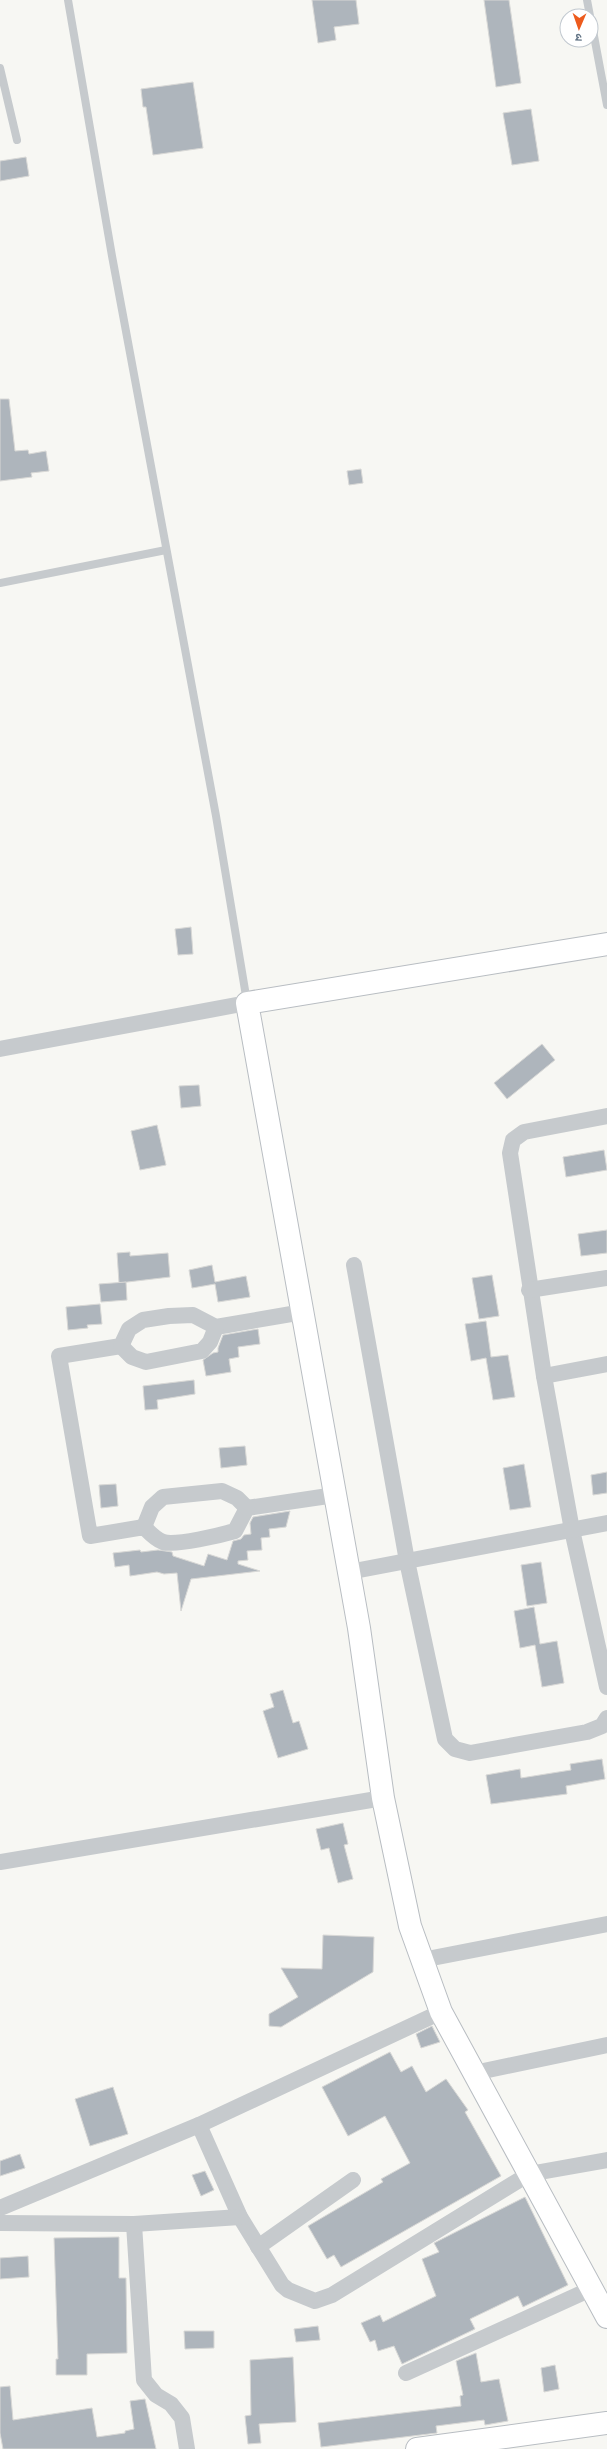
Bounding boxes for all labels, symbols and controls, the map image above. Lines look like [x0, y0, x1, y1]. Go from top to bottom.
north arrow [559, 8, 599, 48]
text: उ [575, 31, 582, 45]

